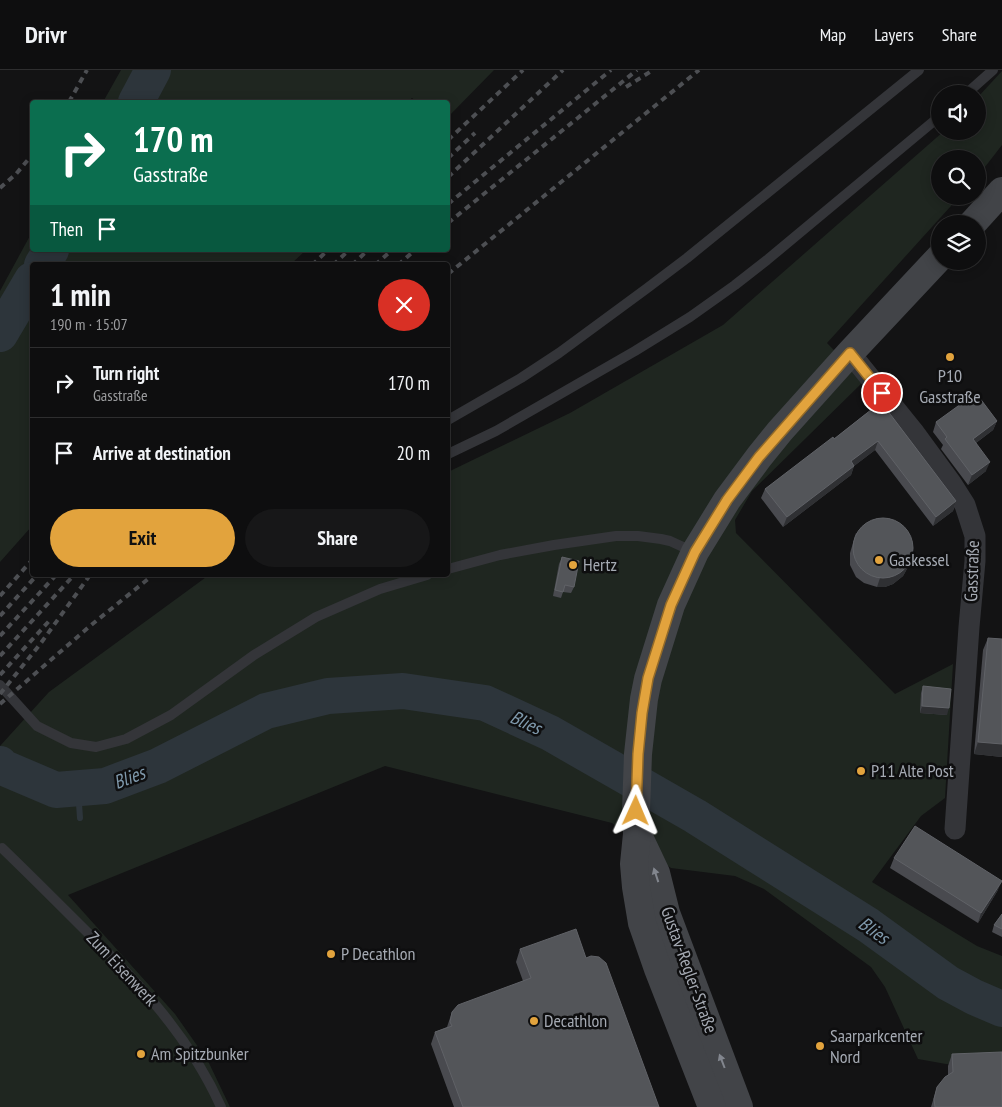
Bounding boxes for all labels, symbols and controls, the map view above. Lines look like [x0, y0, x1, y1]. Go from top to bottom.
text: Drivr [25, 19, 67, 50]
text: Map [820, 23, 846, 46]
text: Layers [874, 23, 914, 46]
text: Share [942, 23, 977, 46]
map controls [931, 85, 986, 270]
button: sound [931, 85, 986, 140]
text: 170 m [133, 116, 214, 162]
icon: right [50, 120, 115, 185]
button: search [931, 150, 986, 205]
text: Gasstraße [133, 160, 208, 188]
icon: arrive [93, 215, 121, 243]
button: layers [931, 215, 986, 270]
text: Then [50, 217, 83, 241]
text: 1 min [50, 275, 111, 314]
button: close [378, 279, 430, 331]
text: 190 m · 15:07 [50, 314, 128, 334]
marker: P10 Gasstraße [944, 351, 956, 363]
text: Turn right [93, 361, 159, 385]
place label: P10 Gasstraße [919, 364, 981, 408]
icon: right [50, 369, 78, 397]
text: 170 m [388, 371, 430, 395]
pin [861, 372, 903, 414]
icon: arrive [868, 379, 896, 407]
text: Gasstraße [93, 385, 148, 405]
icon: arrive [50, 439, 78, 467]
text: Arrive at destination [93, 441, 231, 465]
text: 20 m [397, 441, 430, 465]
button: Exit [50, 509, 235, 567]
button: Share [245, 509, 430, 567]
street label: Gasstraße [959, 540, 984, 602]
place label: Gaskessel [889, 548, 950, 571]
place label: Hertz [583, 553, 617, 576]
marker: Gaskessel [873, 554, 885, 566]
marker: Hertz [567, 559, 579, 571]
water label: Blies [507, 704, 547, 740]
place label: P11 Alte Post [871, 759, 954, 782]
water label: Blies [110, 760, 150, 794]
marker: P11 Alte Post [855, 765, 867, 777]
position arrow [609, 784, 661, 836]
one-way arrow [652, 868, 659, 883]
street label: Gustav-Regler-Straße [656, 903, 723, 1036]
water label: Blies [854, 911, 895, 950]
street label: Zum Eisenwerk [82, 927, 163, 1011]
place label: P Decathlon [341, 942, 415, 965]
marker: P Decathlon [325, 948, 337, 960]
place label: Decathlon [544, 1009, 607, 1032]
marker: Decathlon [528, 1015, 540, 1027]
place label: Saarparkcenter Nord [830, 1024, 922, 1068]
marker: Saarparkcenter Nord [814, 1040, 826, 1052]
place label: Am Spitzbunker [151, 1042, 249, 1065]
marker: Am Spitzbunker [135, 1048, 147, 1060]
one-way arrow [718, 1054, 725, 1069]

